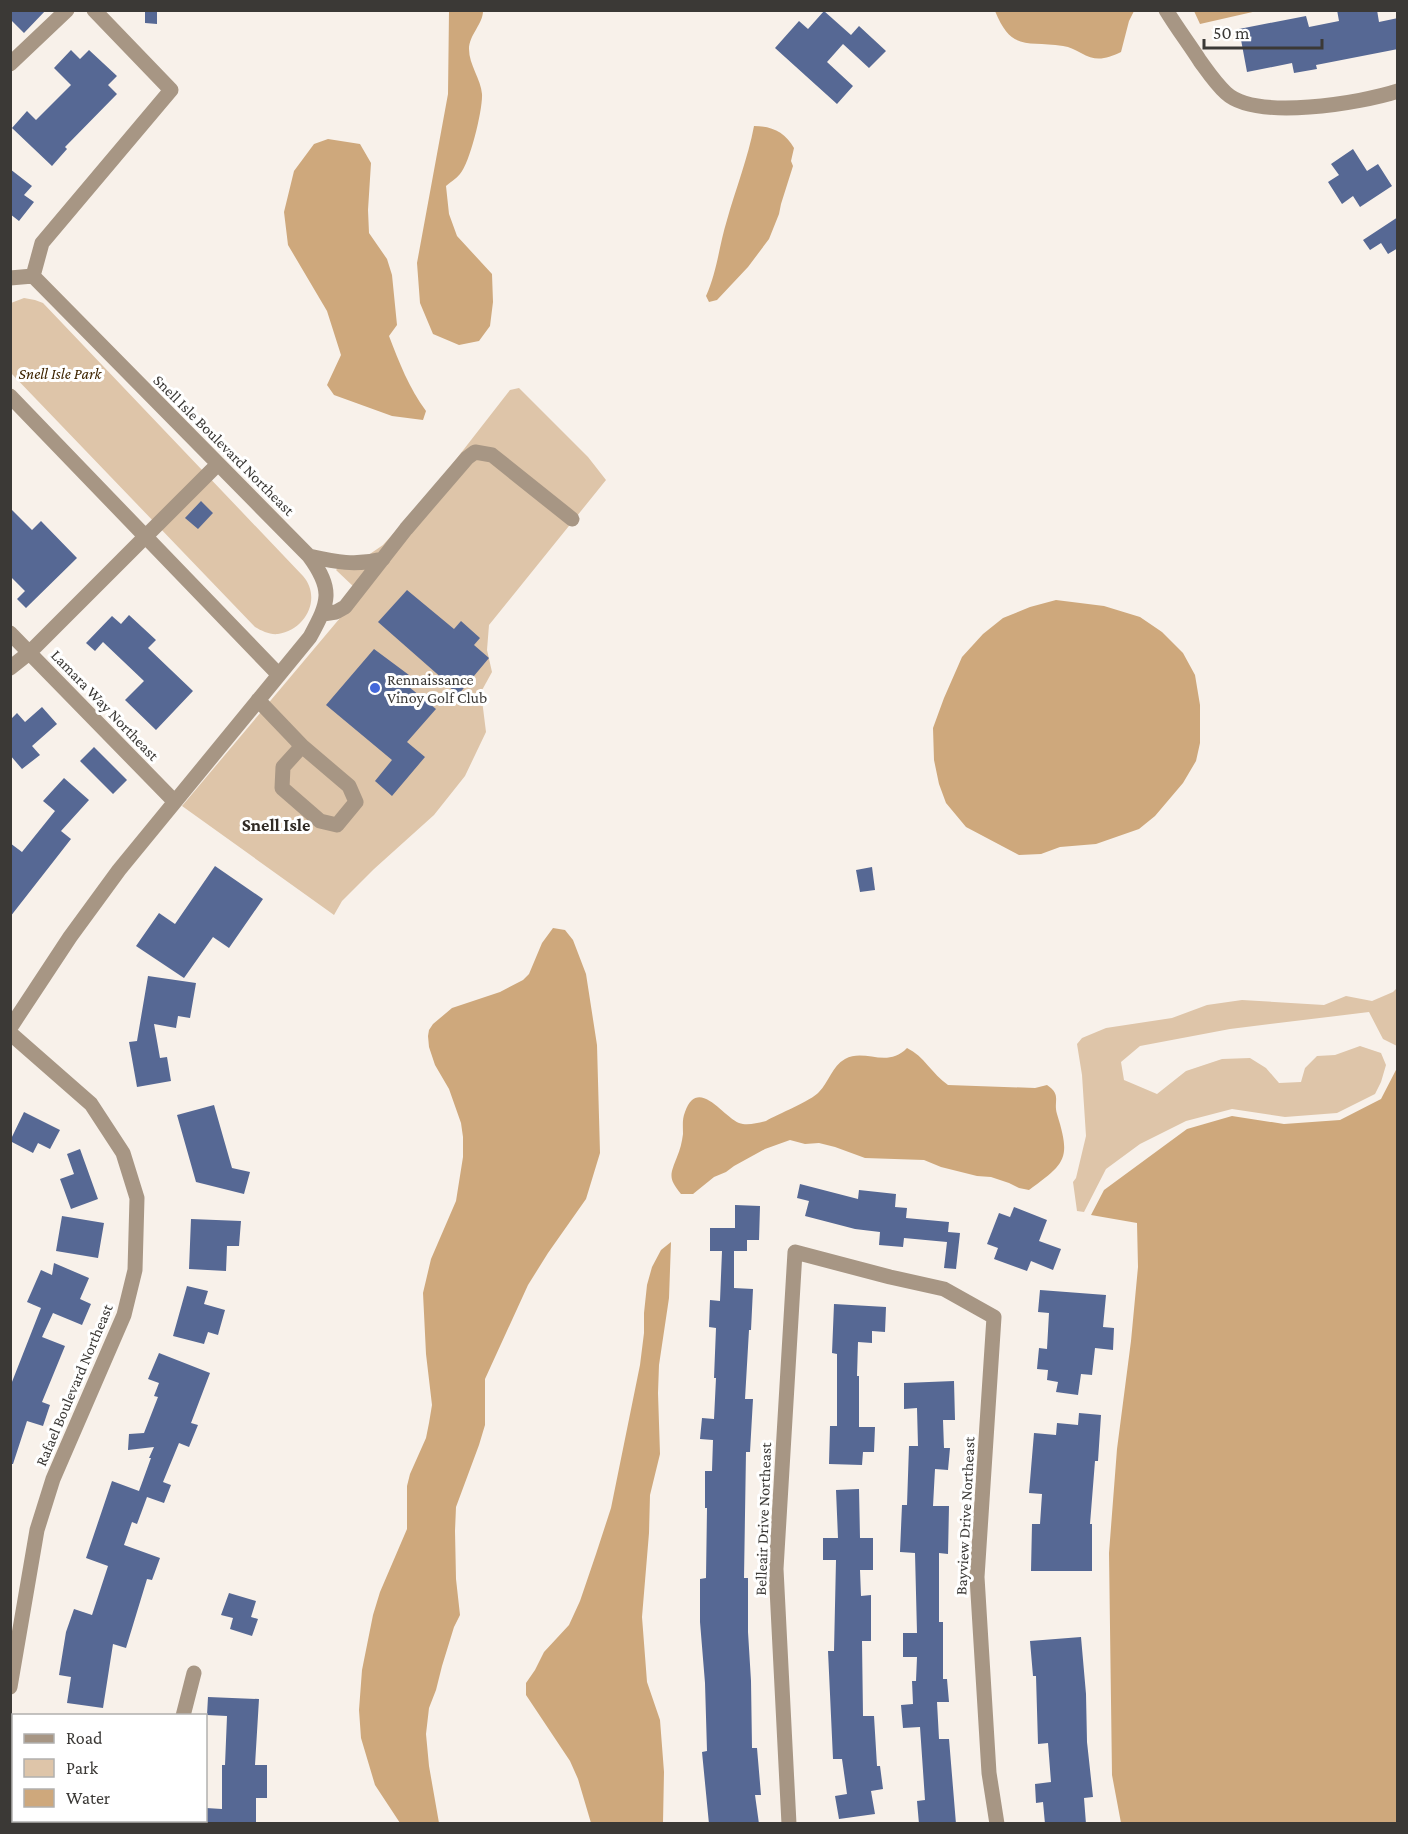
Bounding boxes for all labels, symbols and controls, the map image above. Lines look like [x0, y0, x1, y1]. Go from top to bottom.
scale bar [1204, 12, 1322, 50]
text: 50 m [1213, 23, 1250, 43]
park label: Snell Isle Park [19, 365, 102, 382]
street label: Snell Isle Boulevard Northeast [150, 371, 298, 519]
street label: Lamara Way Northeast [47, 646, 163, 765]
place label: Rennaissance Vinoy Golf Club [387, 671, 487, 707]
marker: Rennaissance Vinoy Golf Club [368, 681, 382, 695]
district label: Snell Isle [242, 815, 310, 835]
street label: Rafael Boulevard Northeast [32, 1301, 116, 1469]
street label: Bayview Drive Northeast [952, 1436, 979, 1596]
street label: Belleair Drive Northeast [752, 1441, 774, 1596]
legend [12, 1714, 207, 1822]
text: Road [66, 1728, 103, 1748]
text: Park [66, 1758, 98, 1778]
text: Water [66, 1788, 111, 1808]

